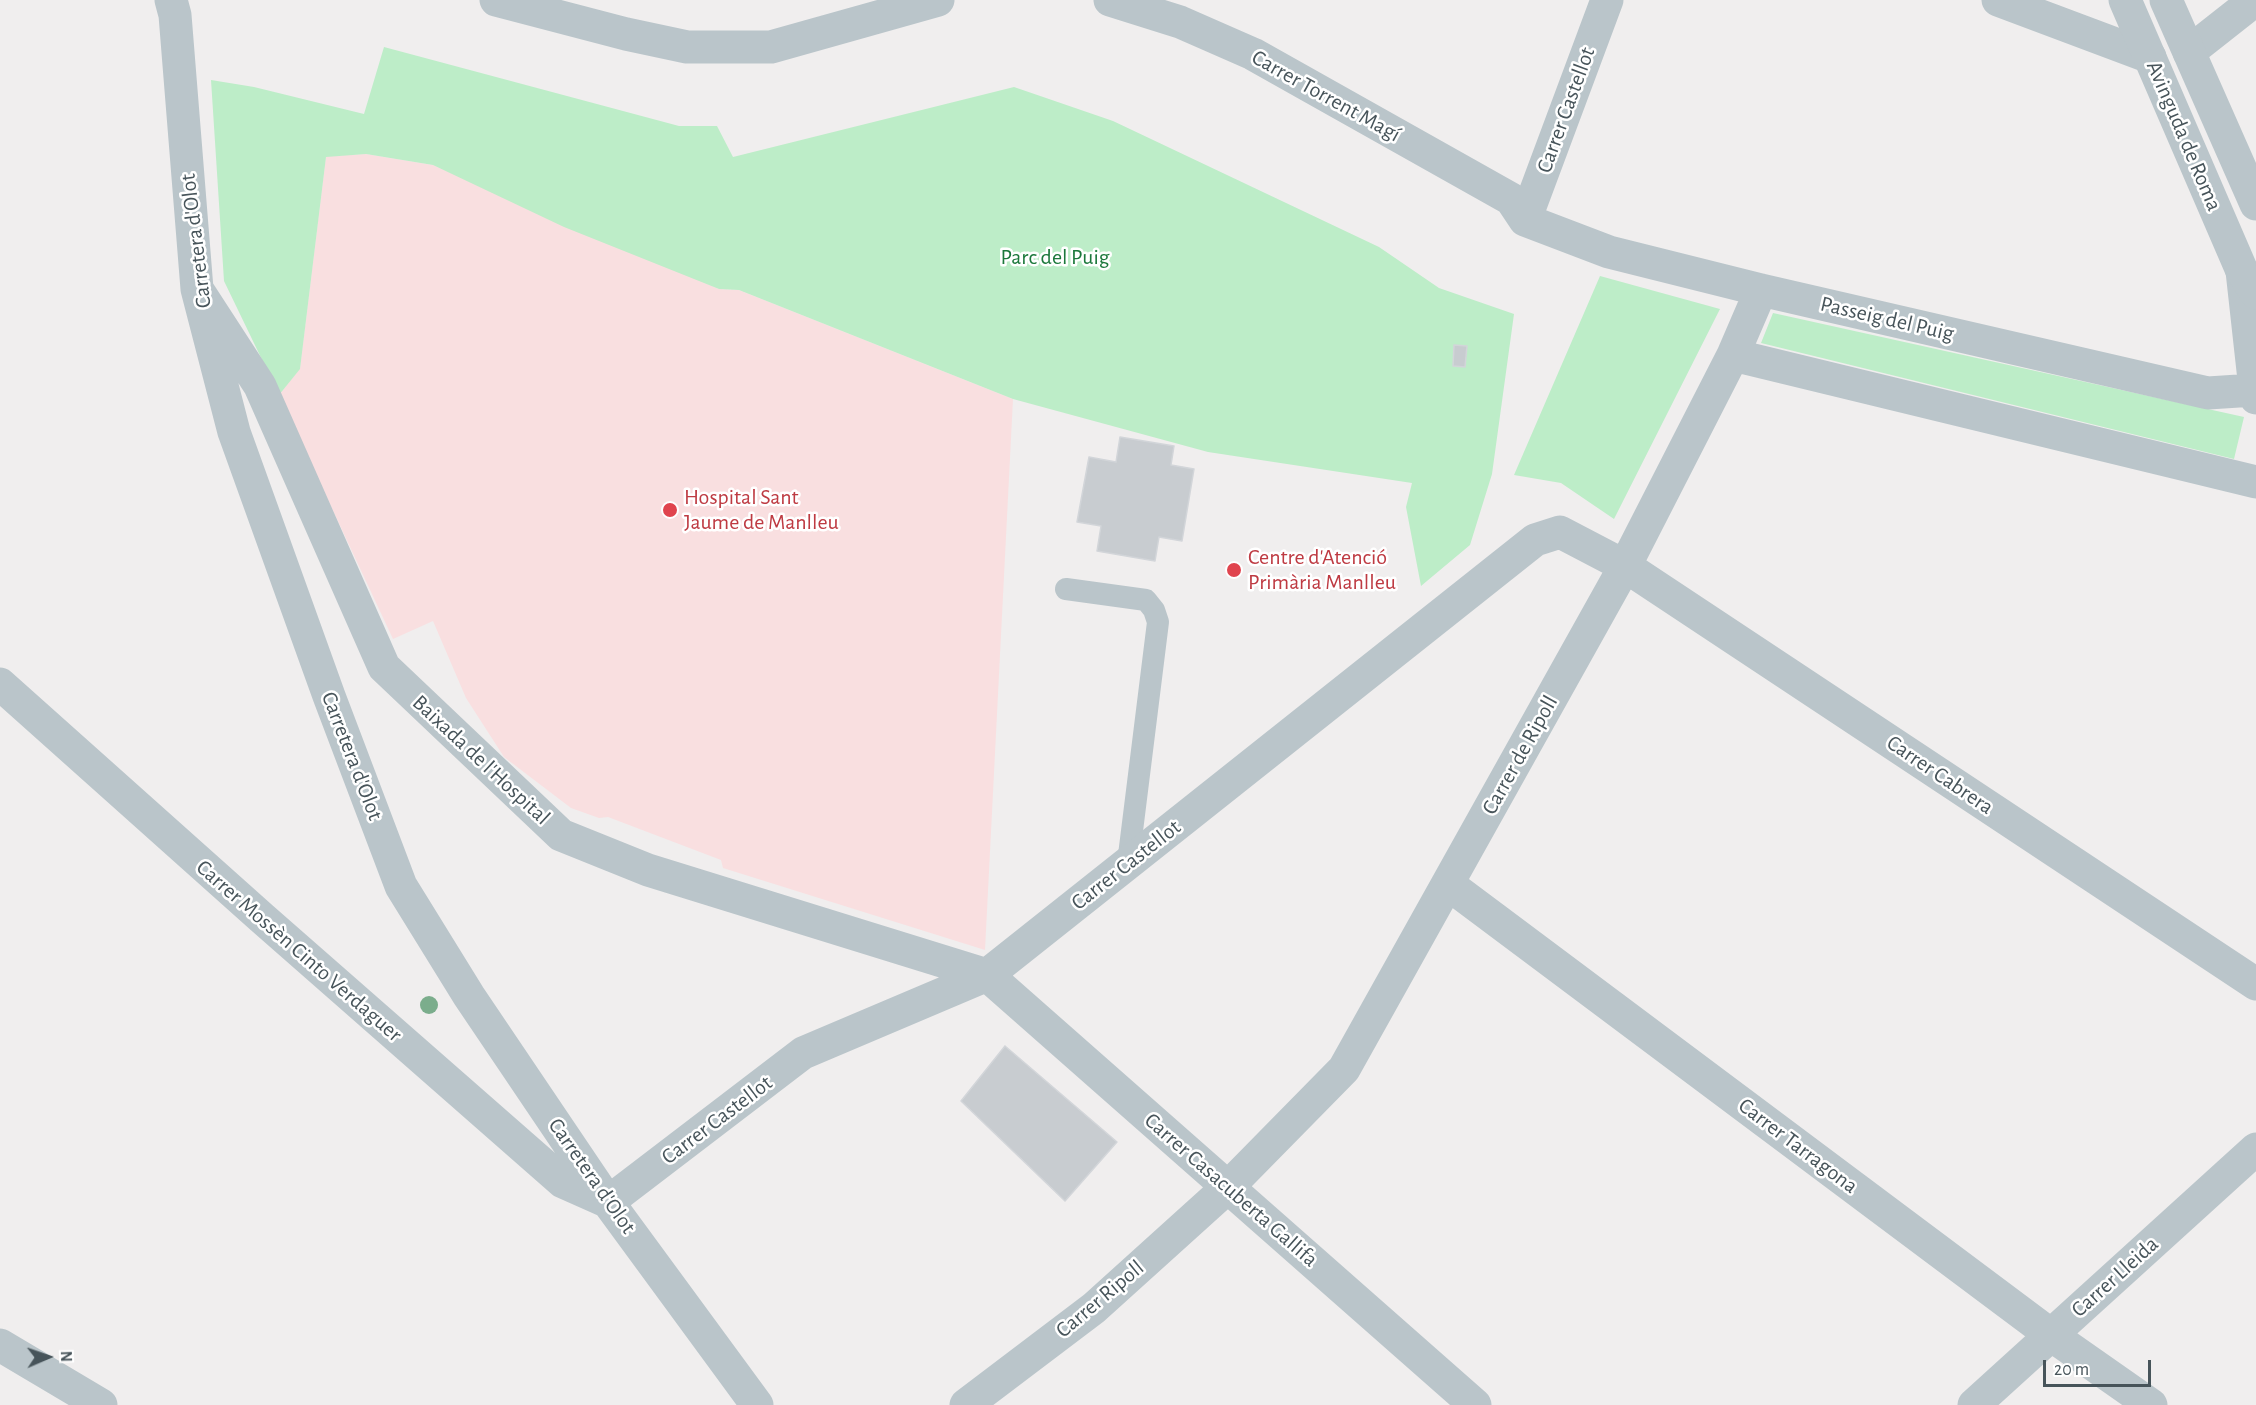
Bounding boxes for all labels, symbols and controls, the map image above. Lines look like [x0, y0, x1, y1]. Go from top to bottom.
street label: Carrer Torrent Magí [1247, 44, 1405, 148]
street label: Carrer Castellot [1531, 44, 1601, 176]
street label: Avinguda de Roma [2141, 57, 2227, 215]
street label: Carretera d'Olot [175, 172, 217, 310]
park label: Parc del Puig [1001, 244, 1109, 270]
street label: Passeig del Puig [1818, 291, 1956, 347]
place label: Hospital Sant Jaume de Manlleu [684, 484, 839, 536]
marker: Hospital Sant Jaume de Manlleu [661, 501, 679, 519]
place label: Centre d'Atenció Primària Manlleu [1248, 544, 1396, 596]
marker: Centre d'Atenció Primària Manlleu [1225, 561, 1243, 579]
street label: Carretera d'Olot [315, 688, 389, 824]
street label: Baixada de l'Hospital [407, 689, 555, 831]
street label: Carrer de Ripoll [1476, 691, 1564, 819]
street label: Carrer Cabrera [1881, 730, 1999, 820]
street label: Carrer Castellot [1066, 814, 1186, 916]
street label: Carrer Mossèn Cinto Verdaguer [191, 854, 407, 1048]
street label: Carrer Castellot [656, 1070, 778, 1170]
street label: Carrer Tarragona [1733, 1093, 1863, 1199]
street label: Carrer Casacuberta Gallifa [1139, 1107, 1323, 1273]
street label: Carretera d'Olot [542, 1113, 642, 1239]
street label: Carrer Lleida [2066, 1231, 2164, 1323]
street label: Carrer Ripoll [1051, 1255, 1149, 1343]
north arrow [18, 1327, 78, 1387]
scale bar [2046, 1348, 2154, 1386]
text: N [58, 1351, 74, 1362]
text: 20 m [2054, 1361, 2089, 1379]

